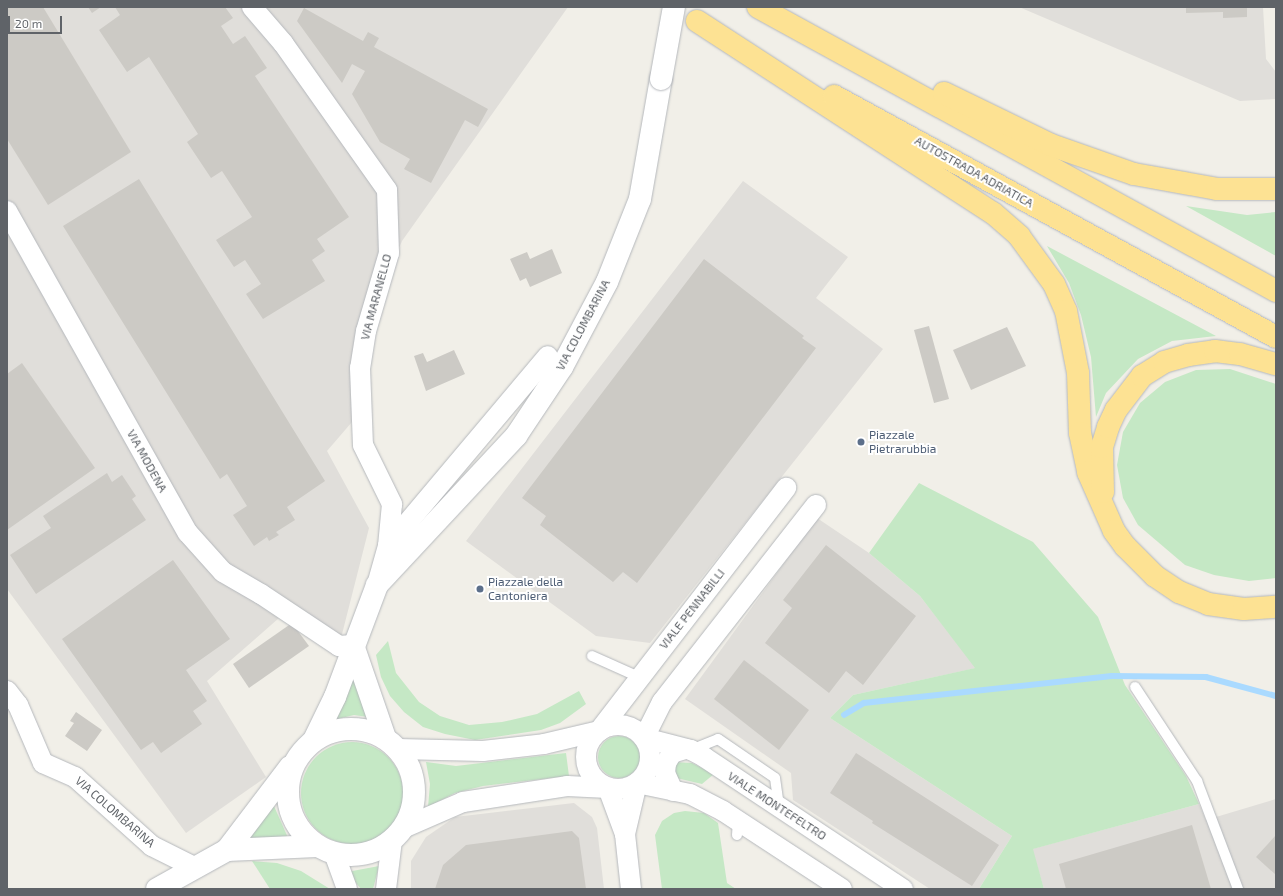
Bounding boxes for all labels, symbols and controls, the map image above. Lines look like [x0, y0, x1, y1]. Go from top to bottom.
scale bar [10, 8, 64, 34]
text: 20 m [15, 16, 42, 30]
street label: AUTOSTRADA ADRIATICA [912, 133, 1036, 211]
street label: VIA MARANELLO [358, 252, 394, 342]
street label: VIA COLOMBARINA [553, 277, 613, 373]
street label: VIA MODENA [124, 427, 170, 495]
place label: Piazzale Pietrarubbia [869, 428, 936, 456]
marker: Piazzale Pietrarubbia [856, 437, 866, 447]
street label: VIALE PENNABILLI [656, 566, 728, 652]
place label: Piazzale della Cantoniera [488, 575, 563, 603]
marker: Piazzale della Cantoniera [475, 584, 485, 594]
street label: VIALE MONTEFELTRO [725, 769, 829, 843]
street label: VIA COLOMBARINA [72, 773, 158, 851]

